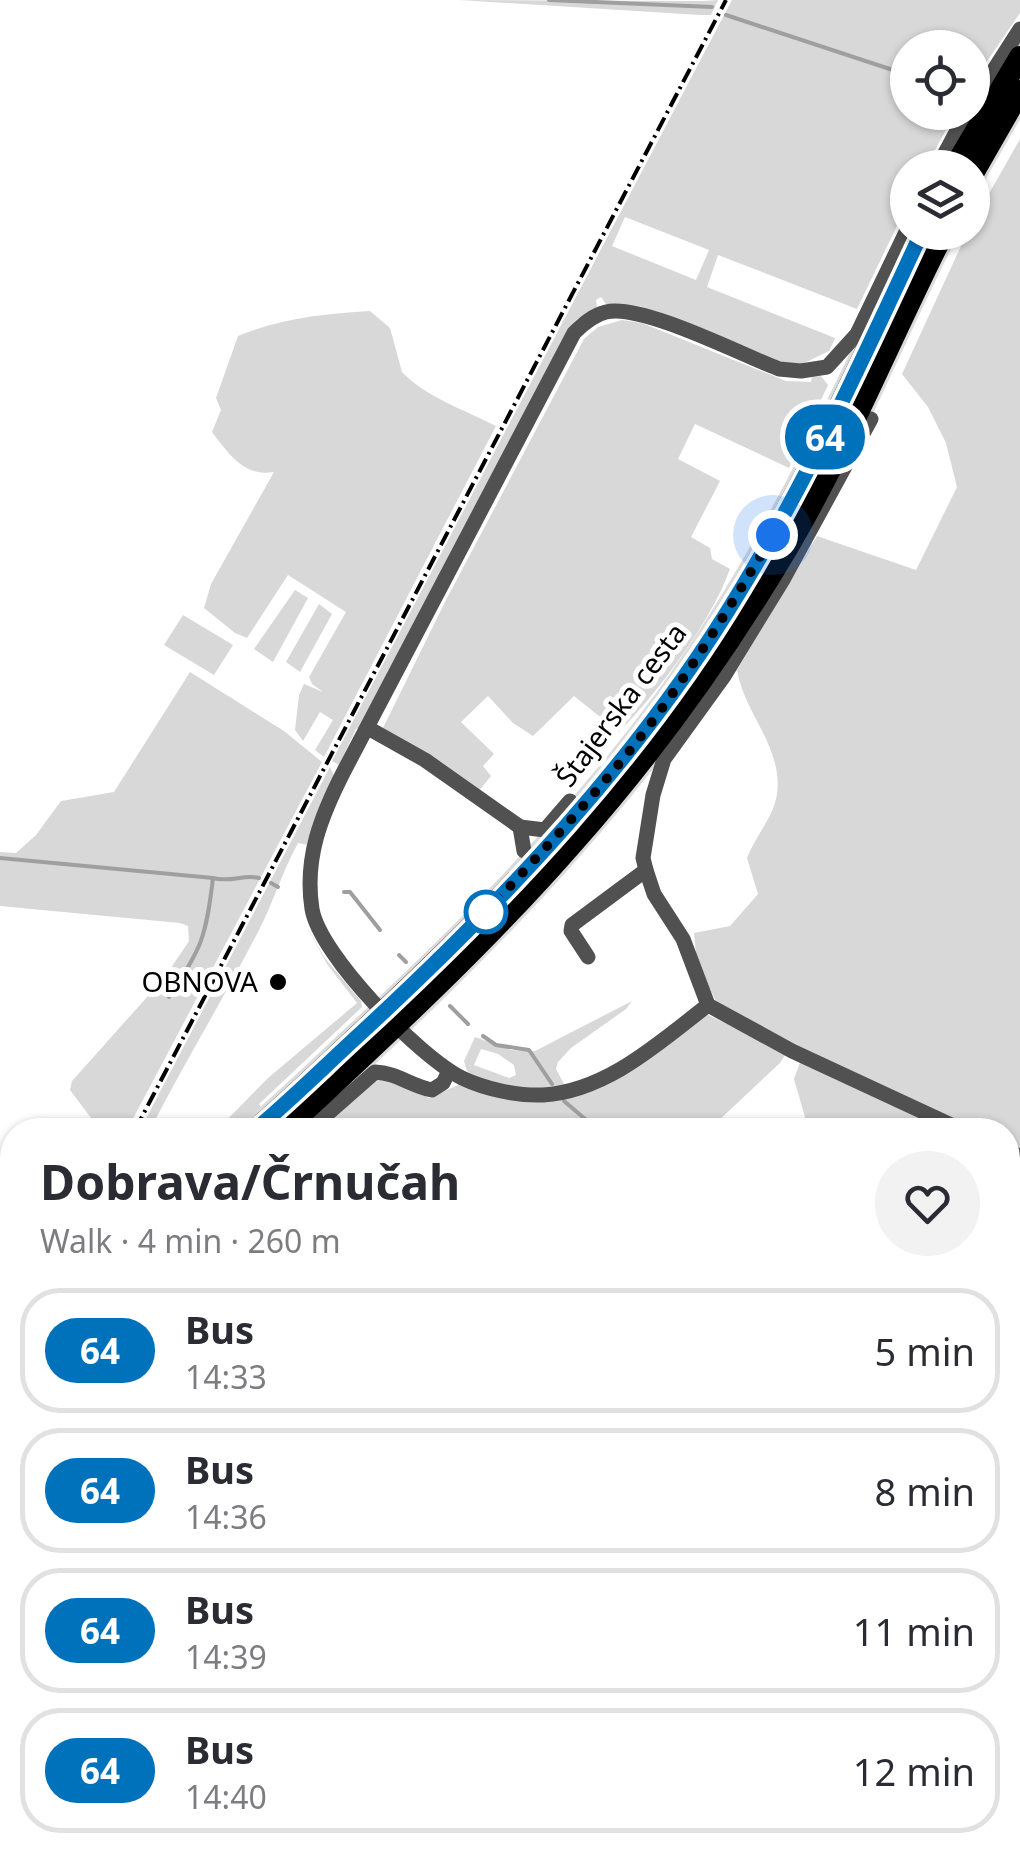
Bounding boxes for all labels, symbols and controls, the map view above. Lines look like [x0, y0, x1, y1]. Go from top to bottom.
map controls [890, 30, 990, 250]
button: locate [890, 30, 990, 130]
button: layers [890, 150, 990, 250]
line badge: 64 [780, 404, 870, 470]
text: 64 [805, 414, 845, 461]
your location [748, 510, 798, 560]
street label: Štajerska cesta [546, 615, 694, 794]
unlabelled marker [465, 891, 507, 933]
place label: OBNOVA [141, 962, 258, 1000]
marker: OBNOVA [267, 971, 289, 993]
text: Dobrava/Črnučah [40, 1149, 460, 1214]
button: heart [875, 1151, 980, 1256]
text: Walk · 4 min · 260 m [40, 1219, 341, 1262]
text: Bus [185, 1303, 254, 1355]
text: 5 min [875, 1325, 975, 1377]
text: 64 [80, 1327, 120, 1374]
text: 14:33 [185, 1355, 267, 1398]
text: Bus [185, 1443, 254, 1495]
text: 8 min [875, 1465, 975, 1517]
text: 64 [80, 1467, 120, 1514]
text: 14:36 [185, 1495, 267, 1538]
text: Bus [185, 1583, 254, 1635]
text: 11 min [853, 1605, 975, 1657]
text: 64 [80, 1607, 120, 1654]
text: 14:39 [185, 1635, 267, 1678]
text: Bus [185, 1723, 254, 1775]
text: 12 min [853, 1745, 975, 1797]
text: 64 [80, 1747, 120, 1794]
text: 14:40 [185, 1775, 267, 1818]

